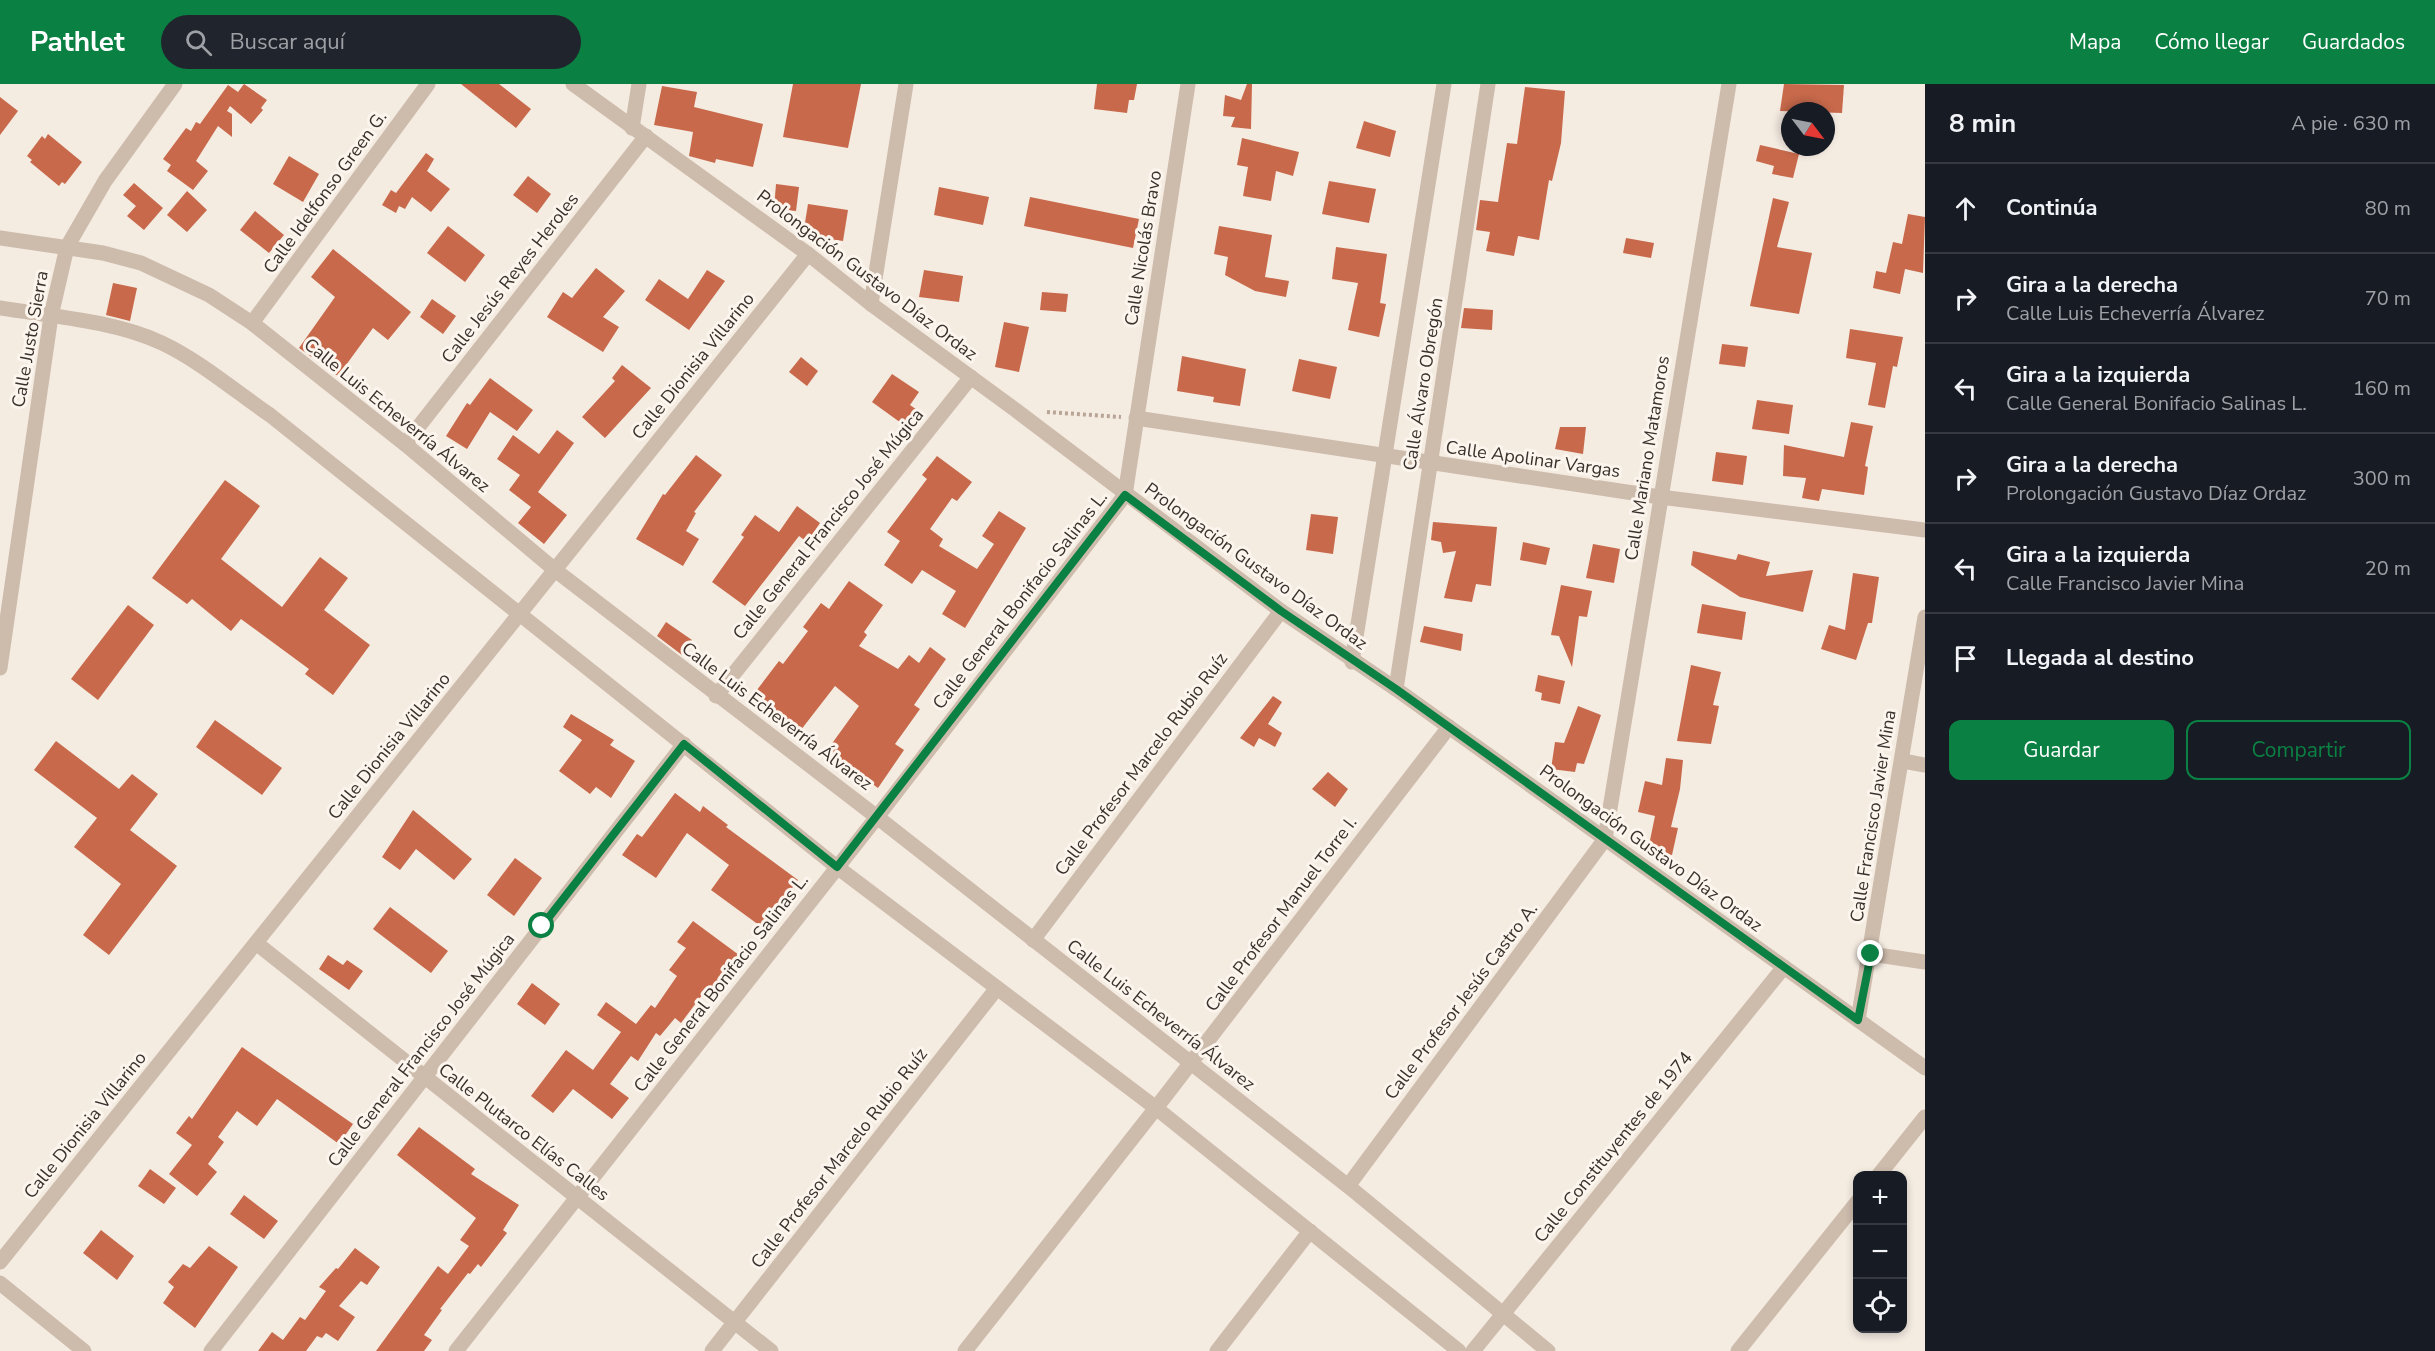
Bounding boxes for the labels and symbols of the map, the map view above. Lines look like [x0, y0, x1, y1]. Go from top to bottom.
north arrow [1781, 102, 1835, 156]
street label: Calle Idelfonso Green G. [258, 106, 392, 278]
street label: Calle Nicolás Bravo [1119, 169, 1167, 327]
street label: Prolongación Gustavo Díaz Ordaz [752, 184, 982, 366]
street label: Calle Jesús Reyes Heroles [436, 188, 584, 368]
street label: Calle Justo Sierra [6, 269, 54, 409]
street label: Calle Dionisia Villarino [626, 287, 760, 445]
street label: Calle Álvaro Obregón [1397, 296, 1449, 472]
street label: Calle Luis Echeverría Álvarez [299, 332, 495, 498]
street label: Calle Mariano Matamoros [1619, 354, 1675, 562]
street label: Calle General Francisco José Múgica [727, 403, 929, 645]
street label: Calle Apolinar Vargas [1444, 435, 1622, 483]
street label: Prolongación Gustavo Díaz Ordaz [1140, 477, 1372, 655]
street label: Calle General Bonifacio Salinas L. [927, 486, 1113, 714]
street label: Calle Luis Echeverría Álvarez [677, 636, 877, 796]
street label: Calle Profesor Marcelo Rubio Ruíz [1049, 648, 1233, 880]
street label: Calle Dionisia Villarino [322, 667, 456, 825]
street label: Calle Francisco Javier Mina [1844, 708, 1902, 924]
street label: Prolongación Gustavo Díaz Ordaz [1535, 759, 1767, 937]
street label: Calle Profesor Manuel Torre I. [1200, 812, 1362, 1016]
street label: Calle General Bonifacio Salinas L. [628, 869, 814, 1097]
street label: Calle Profesor Jesús Castro A. [1379, 898, 1543, 1104]
route start [528, 912, 554, 938]
street label: Calle General Francisco José Múgica [322, 928, 520, 1172]
street label: Calle Luis Echeverría Álvarez [1062, 934, 1260, 1096]
route end [1857, 940, 1883, 966]
street label: Calle Profesor Marcelo Rubio Ruíz [745, 1043, 933, 1273]
street label: Calle Dionisia Villarino [18, 1046, 152, 1204]
street label: Calle Constituyentes de 1974 [1528, 1046, 1698, 1247]
street label: Calle Plutarco Elías Calles [434, 1058, 614, 1206]

